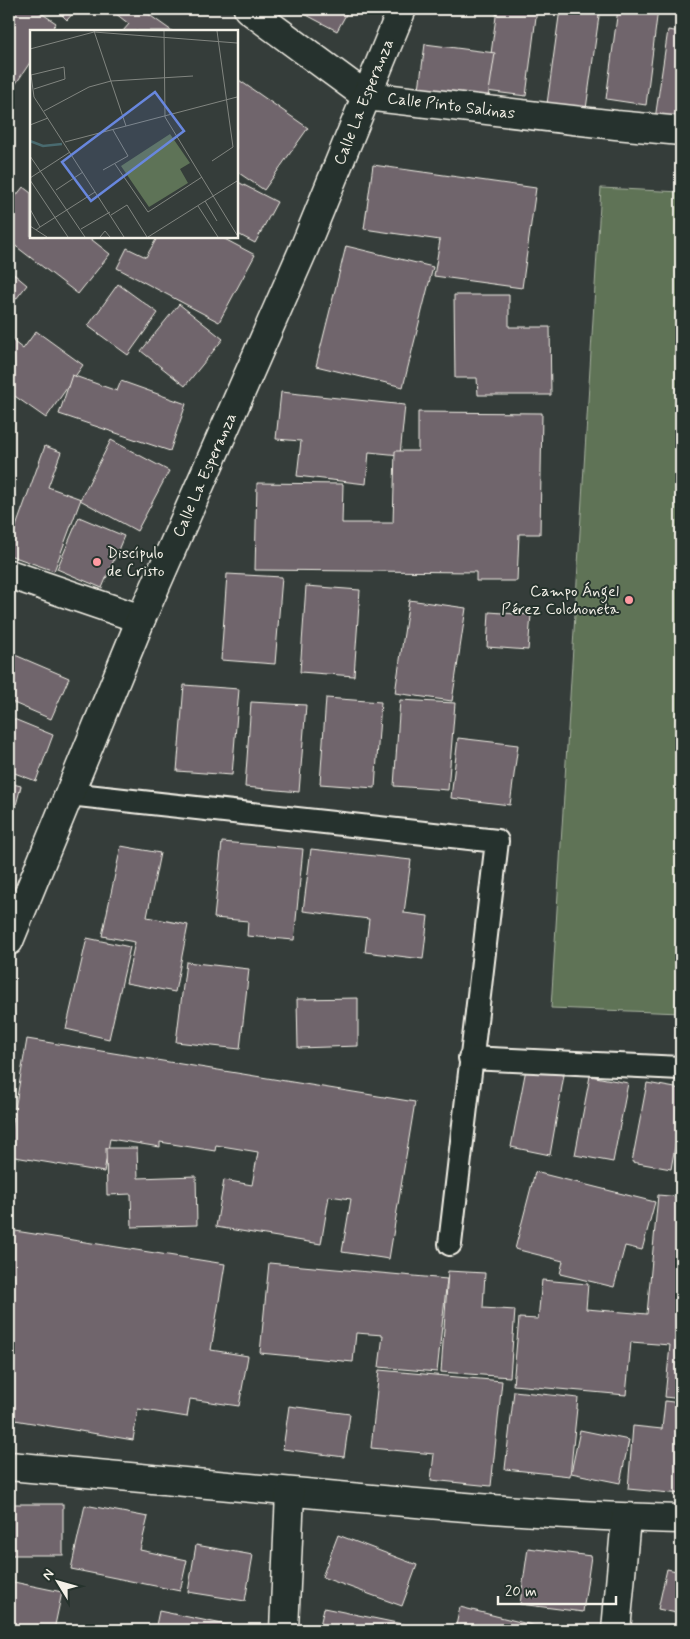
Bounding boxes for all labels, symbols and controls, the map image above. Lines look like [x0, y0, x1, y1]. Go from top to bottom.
inset map [30, 30, 238, 238]
street label: Calle La Esperanza [329, 36, 399, 168]
street label: Calle Pinto Salinas [386, 88, 516, 124]
street label: Calle La Esperanza [168, 409, 242, 541]
place label: Discípulo de Cristo [107, 543, 165, 582]
marker: Discípulo de Cristo [91, 556, 103, 568]
place label: Campo Ángel Pérez Colchoneta [501, 581, 619, 620]
marker: Campo Ángel Pérez Colchoneta [623, 594, 635, 606]
north arrow [32, 1556, 82, 1606]
text: N [38, 1566, 58, 1584]
scale bar [498, 1574, 615, 1606]
text: 20 m [505, 1582, 537, 1602]

